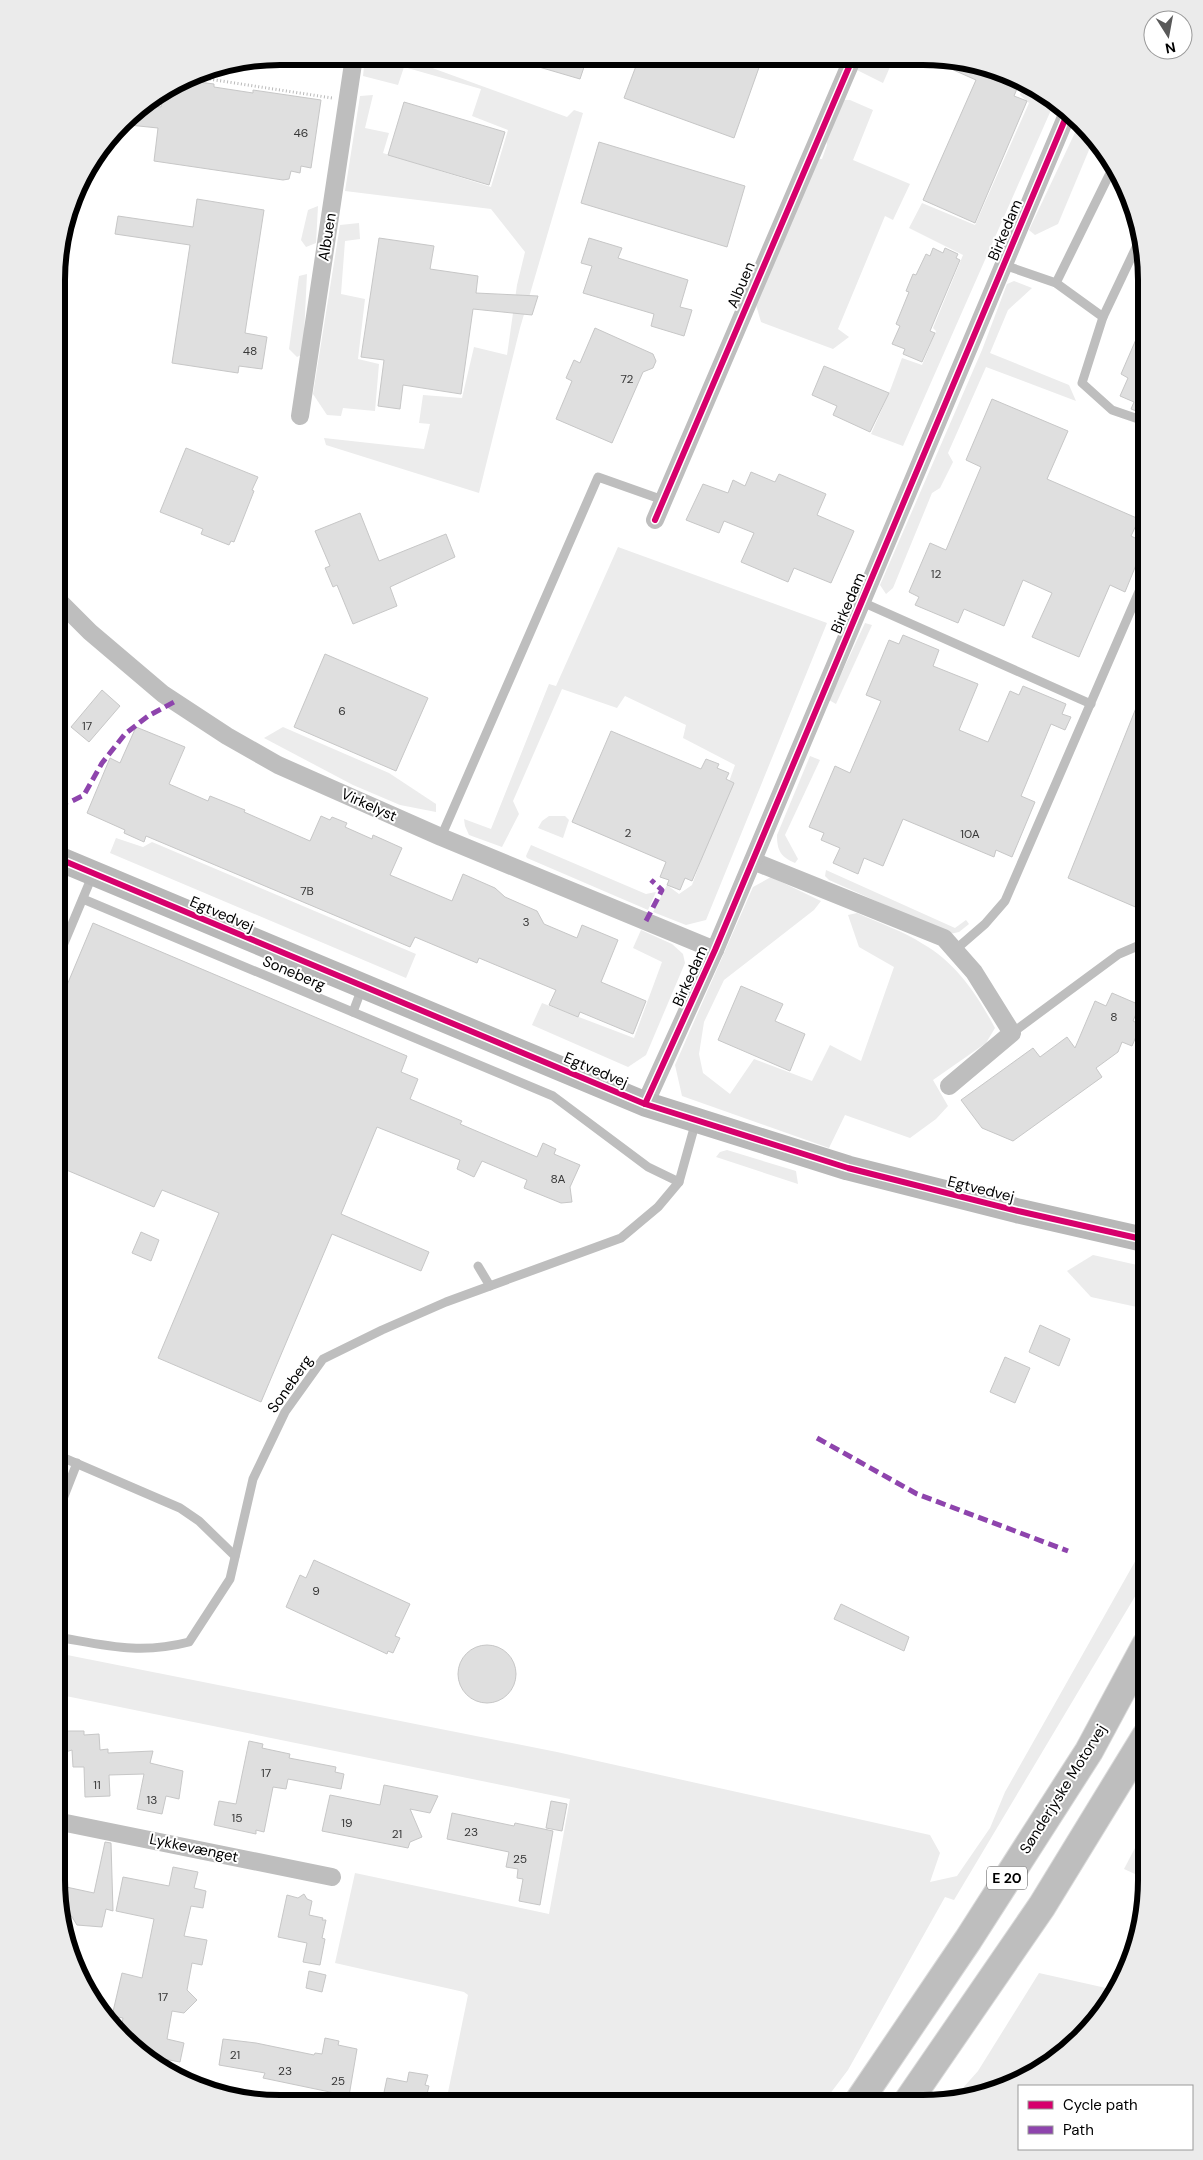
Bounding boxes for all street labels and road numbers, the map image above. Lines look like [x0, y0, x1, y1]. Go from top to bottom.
street label: Birkedam [983, 196, 1027, 264]
street label: Albuen [313, 212, 341, 262]
street label: Albuen [722, 259, 760, 311]
street label: Birkedam [826, 569, 870, 637]
street label: Virkelyst [338, 784, 400, 826]
street label: Egtvedvej [187, 892, 257, 936]
street label: Birkedam [668, 942, 712, 1010]
street label: Soneberg [260, 951, 328, 995]
street label: Egtvedvej [561, 1048, 631, 1092]
street label: Egtvedvej [946, 1171, 1016, 1207]
street label: Soneberg [263, 1351, 317, 1417]
street label: Sønderjyske Motorvej [1015, 1720, 1111, 1858]
street label: Lykkevænget [148, 1829, 240, 1867]
road number: E 20 [987, 1866, 1027, 1890]

